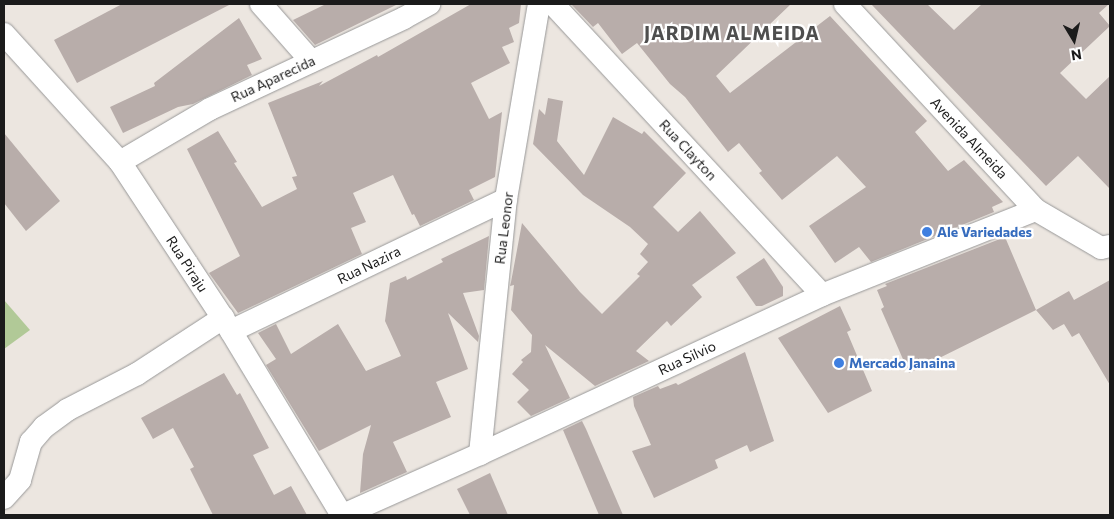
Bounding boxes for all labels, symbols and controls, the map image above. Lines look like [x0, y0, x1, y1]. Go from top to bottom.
north arrow [1049, 15, 1099, 65]
district label: JARDIM ALMEIDA [642, 22, 822, 44]
text: N [1070, 46, 1083, 65]
street label: Rua Aparecida [228, 52, 318, 106]
street label: Avenida Almeida [927, 94, 1011, 182]
street label: Rua Clayton [656, 116, 720, 184]
street label: Rua Leonor [491, 191, 517, 265]
place label: Ale Variedades [937, 224, 1032, 240]
marker: Ale Variedades [921, 226, 933, 238]
street label: Rua Piraju [163, 233, 211, 295]
street label: Rua Nazira [335, 242, 403, 288]
street label: Rua Silvio [656, 337, 718, 379]
place label: Mercado Janaina [849, 355, 955, 371]
marker: Mercado Janaina [833, 357, 845, 369]

